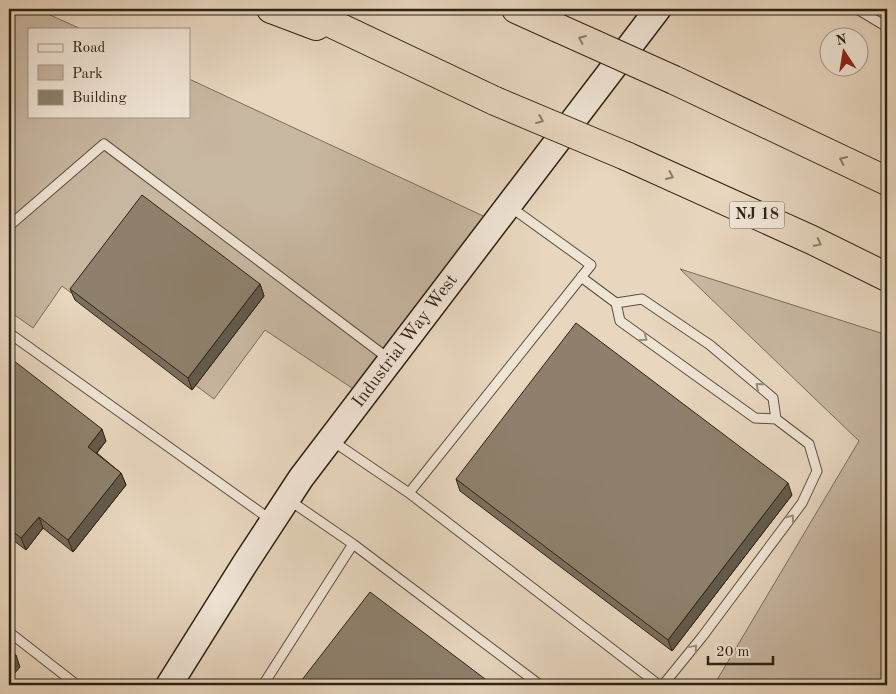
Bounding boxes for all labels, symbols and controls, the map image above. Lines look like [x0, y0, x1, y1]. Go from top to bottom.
legend [28, 28, 190, 118]
north arrow [818, 28, 868, 78]
text: N [835, 32, 848, 48]
one-way arrow [578, 34, 587, 45]
text: Road [72, 41, 106, 56]
text: Park [72, 67, 103, 82]
text: Building [72, 91, 127, 106]
one-way arrow [535, 113, 544, 124]
one-way arrow [839, 156, 848, 167]
one-way arrow [665, 169, 674, 180]
road number: NJ 18 [730, 202, 784, 228]
one-way arrow [813, 237, 822, 247]
street label: Industrial Way West [349, 271, 461, 411]
one-way arrow [639, 332, 648, 342]
one-way arrow [756, 383, 765, 391]
one-way arrow [786, 515, 794, 524]
scale bar [708, 634, 774, 666]
one-way arrow [688, 644, 697, 653]
text: 20 m [716, 645, 750, 660]

